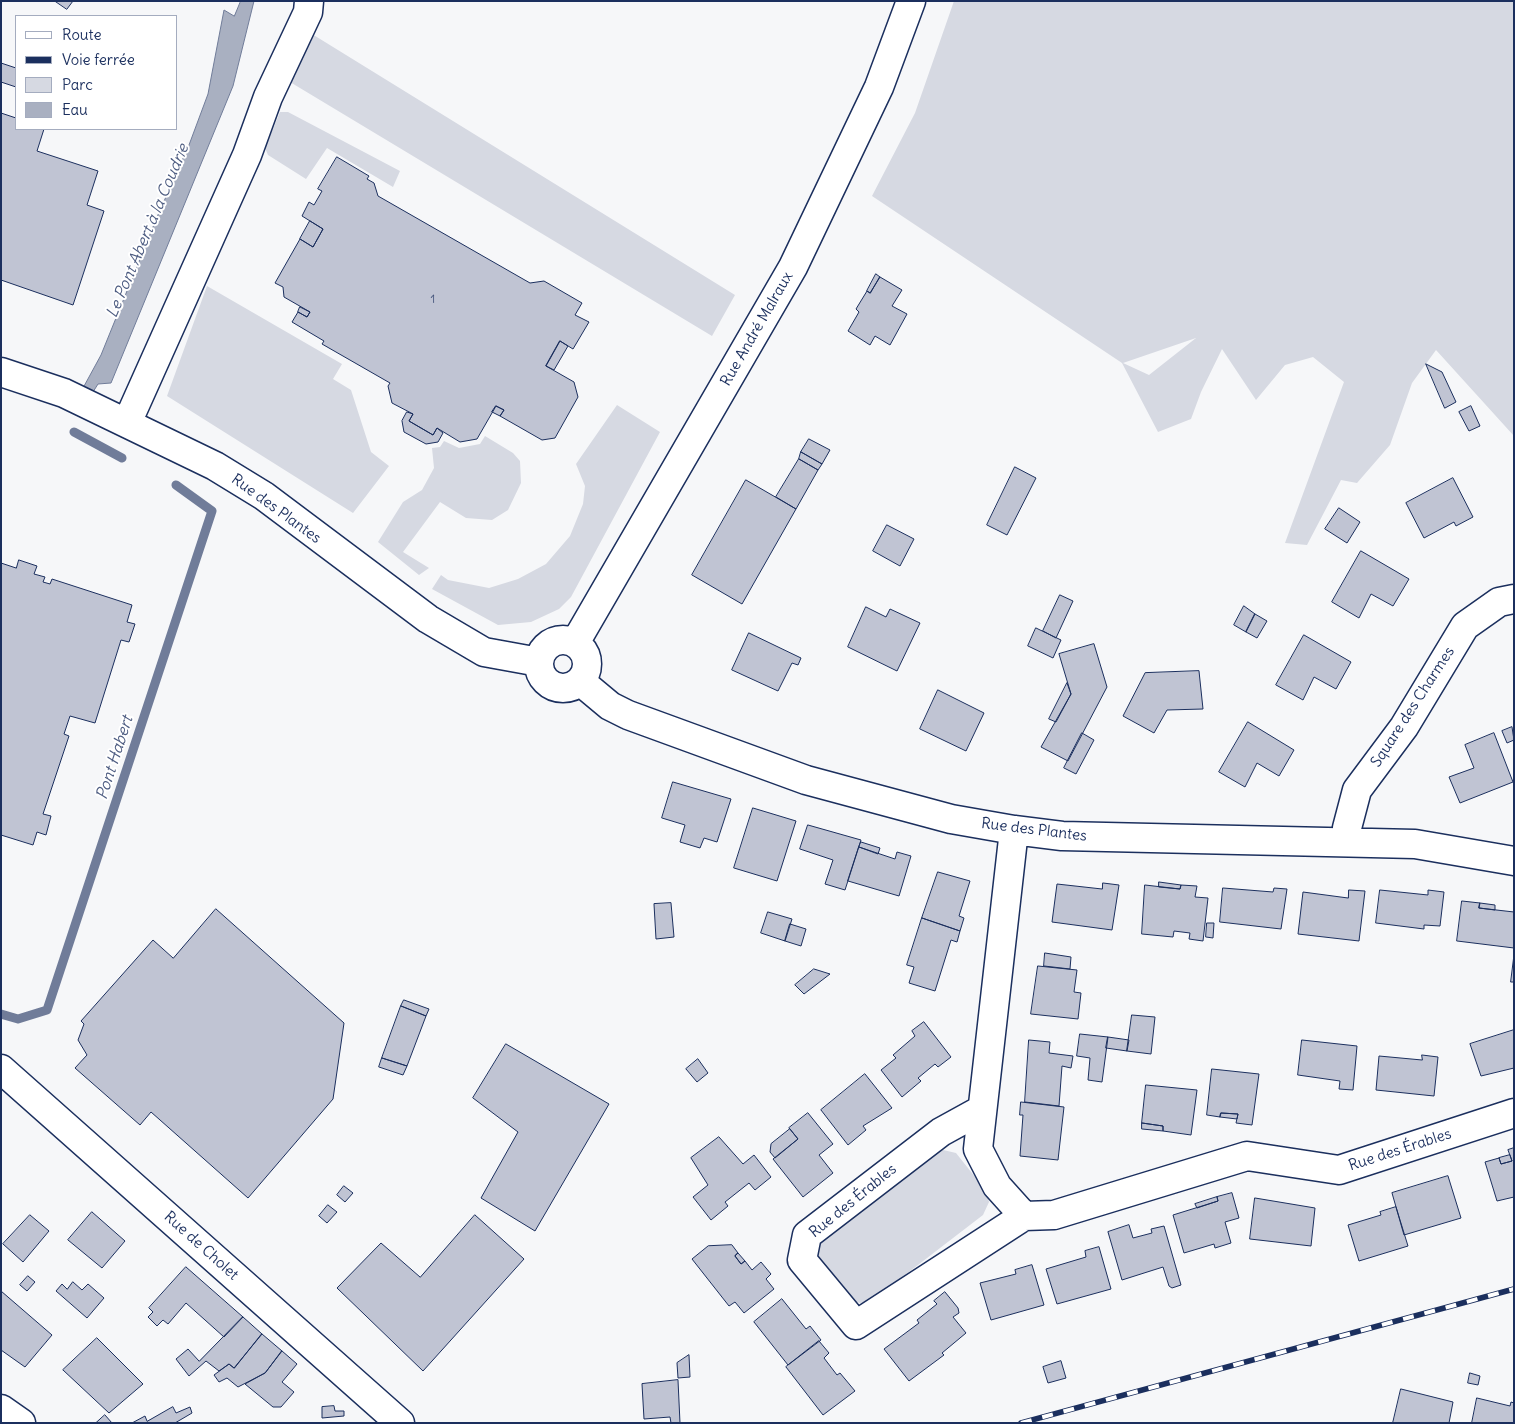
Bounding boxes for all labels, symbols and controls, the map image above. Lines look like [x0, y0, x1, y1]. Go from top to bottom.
legend [15, 15, 178, 130]
text: Route [62, 25, 102, 44]
text: Voie ferrée [62, 50, 135, 69]
text: Parc [62, 75, 93, 94]
text: Eau [62, 100, 88, 119]
water label: Le Pont Abert à la Coudrie [103, 141, 193, 321]
street label: Rue André Malraux [717, 269, 797, 389]
house number: 1 [431, 293, 435, 307]
street label: Rue des Plantes [228, 470, 324, 548]
street label: Square des Charmes [1367, 644, 1459, 770]
water label: Pont Habert [92, 714, 138, 802]
street label: Rue des Plantes [980, 815, 1088, 845]
street label: Rue des Érables [1346, 1125, 1454, 1175]
street label: Rue des Érables [806, 1160, 900, 1242]
street label: Rue de Cholet [160, 1208, 242, 1284]

